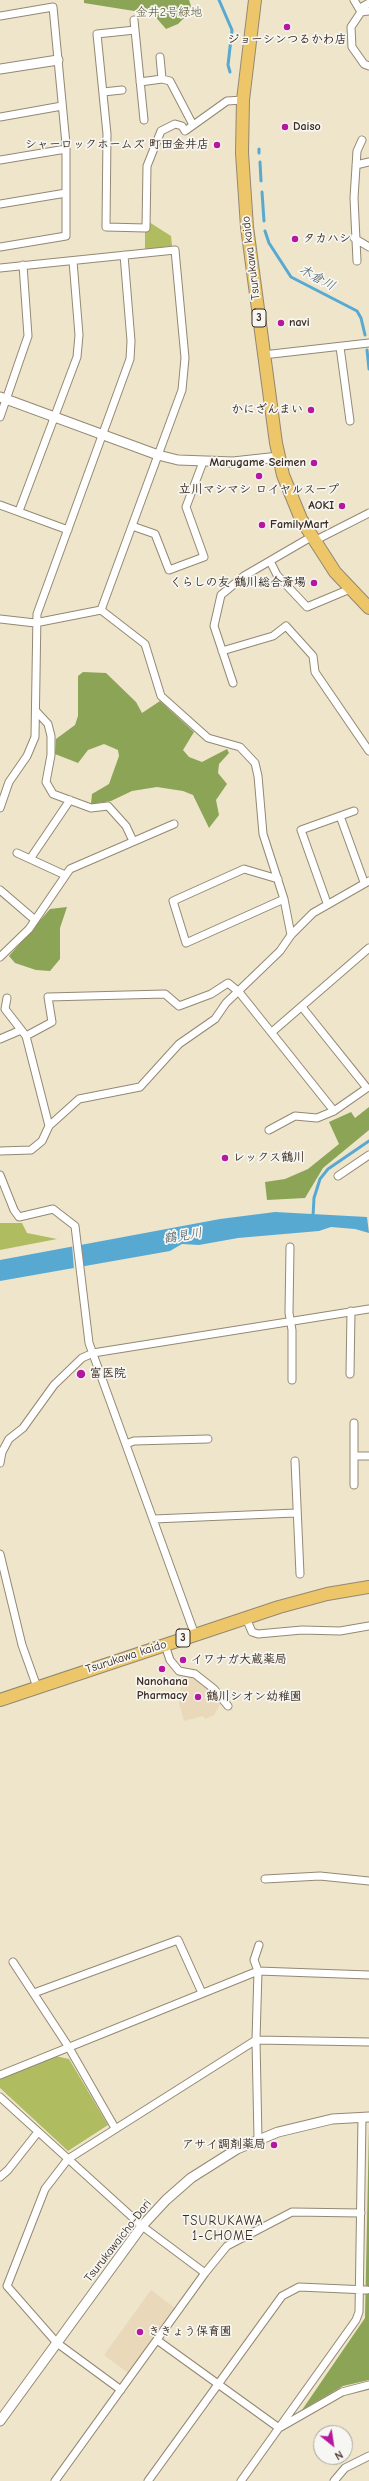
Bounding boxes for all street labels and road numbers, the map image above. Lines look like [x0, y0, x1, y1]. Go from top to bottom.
street label: Tsurukawa kaido [239, 215, 263, 301]
road number: 3 [252, 309, 266, 327]
road number: 3 [176, 1629, 190, 1647]
street label: Tsurukawa kaido [84, 1637, 168, 1677]
street label: Tsurukawaicho-Dori [81, 2197, 155, 2285]

